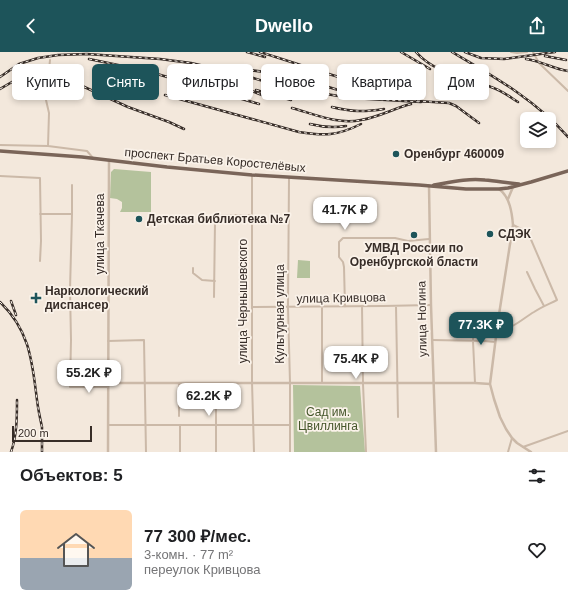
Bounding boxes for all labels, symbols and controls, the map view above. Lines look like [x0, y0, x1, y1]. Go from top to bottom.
icon: back [20, 15, 42, 37]
icon: share [526, 15, 548, 37]
text: Dwello [255, 16, 313, 36]
chip: Купить [12, 64, 84, 100]
chip: Снять [92, 64, 159, 100]
chip: Фильтры [167, 64, 253, 100]
chip: Новое [261, 64, 329, 100]
chip: Квартира [337, 64, 426, 100]
chip: Дом [434, 64, 489, 100]
map controls [520, 112, 556, 148]
button: layers [520, 112, 556, 148]
street label: проспект Братьев Коростелёвых [124, 145, 306, 175]
place label: Оренбург 460009 [404, 147, 504, 161]
marker: Оренбург 460009 [391, 149, 401, 159]
street label: улица Ткачева [93, 193, 107, 274]
pin: 41.7K ₽ [308, 197, 382, 231]
text: 41.7K ₽ [322, 202, 368, 217]
place label: Детская библиотека №7 [147, 212, 290, 226]
marker: Детская библиотека №7 [134, 214, 144, 224]
place label: СДЭК [498, 227, 532, 241]
marker: СДЭК [485, 229, 495, 239]
marker: УМВД России по Оренбургской бласти [409, 230, 419, 240]
street label: улица Чернышевского [236, 239, 250, 363]
place label: УМВД России по Оренбургской бласти [350, 241, 478, 269]
street label: Культурная улица [273, 264, 287, 364]
street label: улица Ногина [414, 281, 430, 357]
place label: Наркологический диспансер [45, 284, 149, 312]
street label: улица Кривцова [296, 290, 386, 306]
marker: Наркологический диспансер [30, 292, 42, 304]
pin: 77.3K ₽ [444, 312, 518, 346]
text: 77.3K ₽ [458, 317, 504, 332]
pin: 75.4K ₽ [319, 346, 393, 380]
text: 75.4K ₽ [333, 351, 379, 366]
pin: 55.2K ₽ [52, 360, 126, 394]
text: 55.2K ₽ [66, 365, 112, 380]
pin: 62.2K ₽ [172, 383, 246, 417]
text: 62.2K ₽ [186, 388, 232, 403]
park label: Сад им. Цвиллинга [298, 405, 358, 433]
scale bar [12, 424, 92, 443]
text: 200 m [18, 427, 49, 439]
icon: filters [526, 465, 548, 487]
text: Объектов: 5 [20, 466, 123, 485]
icon: home [52, 526, 100, 574]
text: 77 300 ₽/мес. [144, 527, 251, 546]
icon: heart [526, 539, 548, 561]
text: 3-комн. · 77 m² [144, 547, 233, 562]
text: переулок Кривцова [144, 562, 261, 577]

